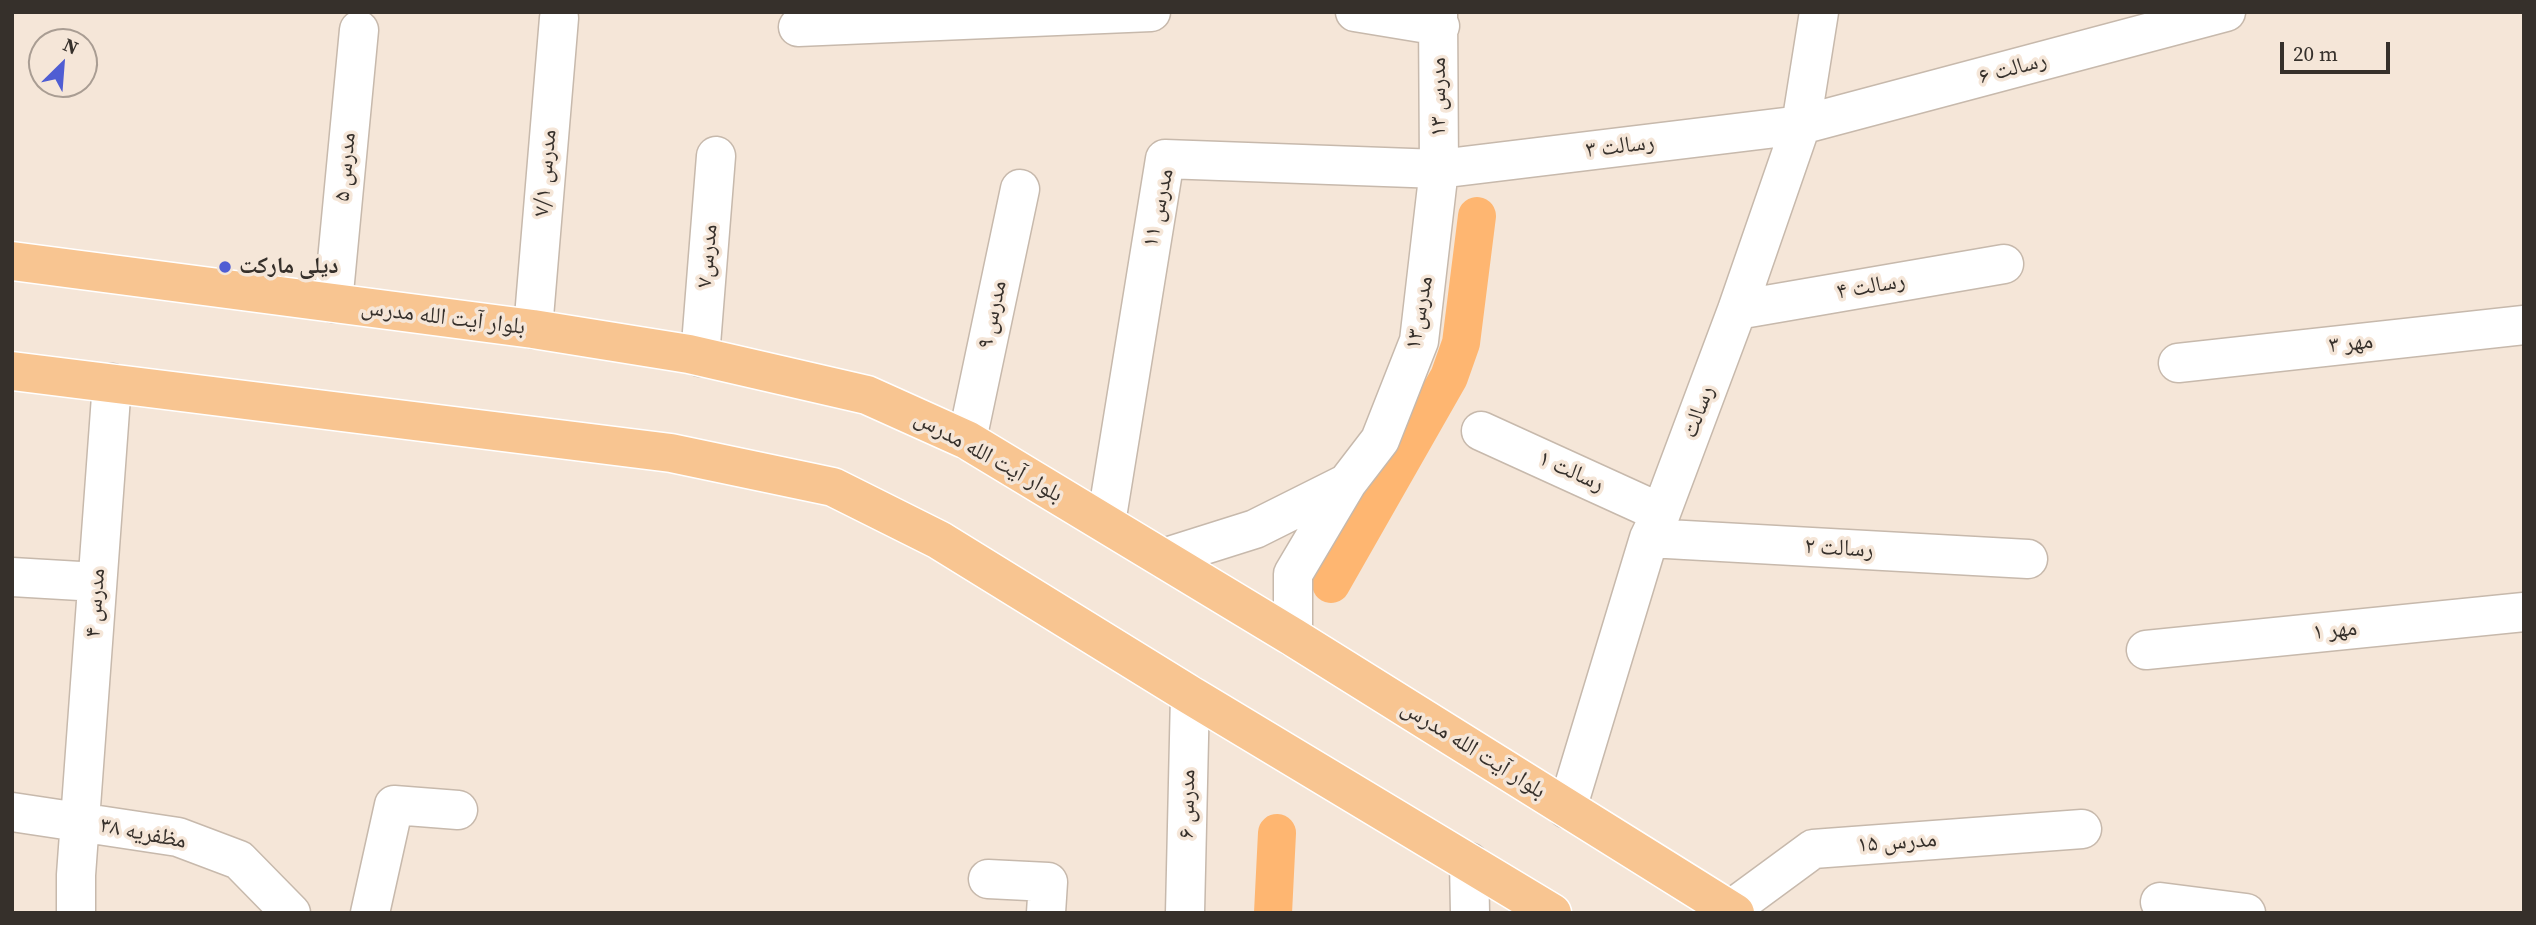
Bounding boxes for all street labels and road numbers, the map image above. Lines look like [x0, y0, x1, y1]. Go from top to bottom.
street label: رسالت ۶ [1976, 47, 2050, 91]
street label: مدرس ۱۳ [1425, 57, 1453, 137]
street label: مدرس ۷/۱ [528, 128, 564, 218]
street label: رسالت ۳ [1584, 129, 1656, 165]
street label: مدرس ۵ [329, 131, 363, 203]
street label: مدرس ۱۱ [1137, 166, 1181, 250]
street label: مدرس۷ [691, 223, 725, 289]
street label: رسالت ۴ [1835, 267, 1907, 307]
street label: مدرس۱۳ [1400, 274, 1440, 352]
street label: مدرس ۹ [972, 278, 1014, 352]
street label: بلوار آیت الله مدرس [359, 294, 527, 342]
street label: مهر ۳ [2328, 328, 2374, 360]
street label: رسالت [1677, 382, 1721, 442]
street label: بلوار آیت الله مدرس [909, 405, 1067, 509]
street label: رسالت ۱ [1534, 445, 1608, 499]
street label: رسالت ۲ [1804, 533, 1874, 565]
street label: مدرس ۴ [80, 567, 112, 639]
street label: مهر ۱ [2312, 615, 2358, 647]
street label: بلوار آیت الله مدرس [1396, 695, 1550, 805]
street label: مدرس ۶ [1174, 769, 1202, 839]
street label: مظفریه ۳۸ [97, 812, 189, 856]
street label: مدرس ۱۵ [1856, 826, 1938, 860]

